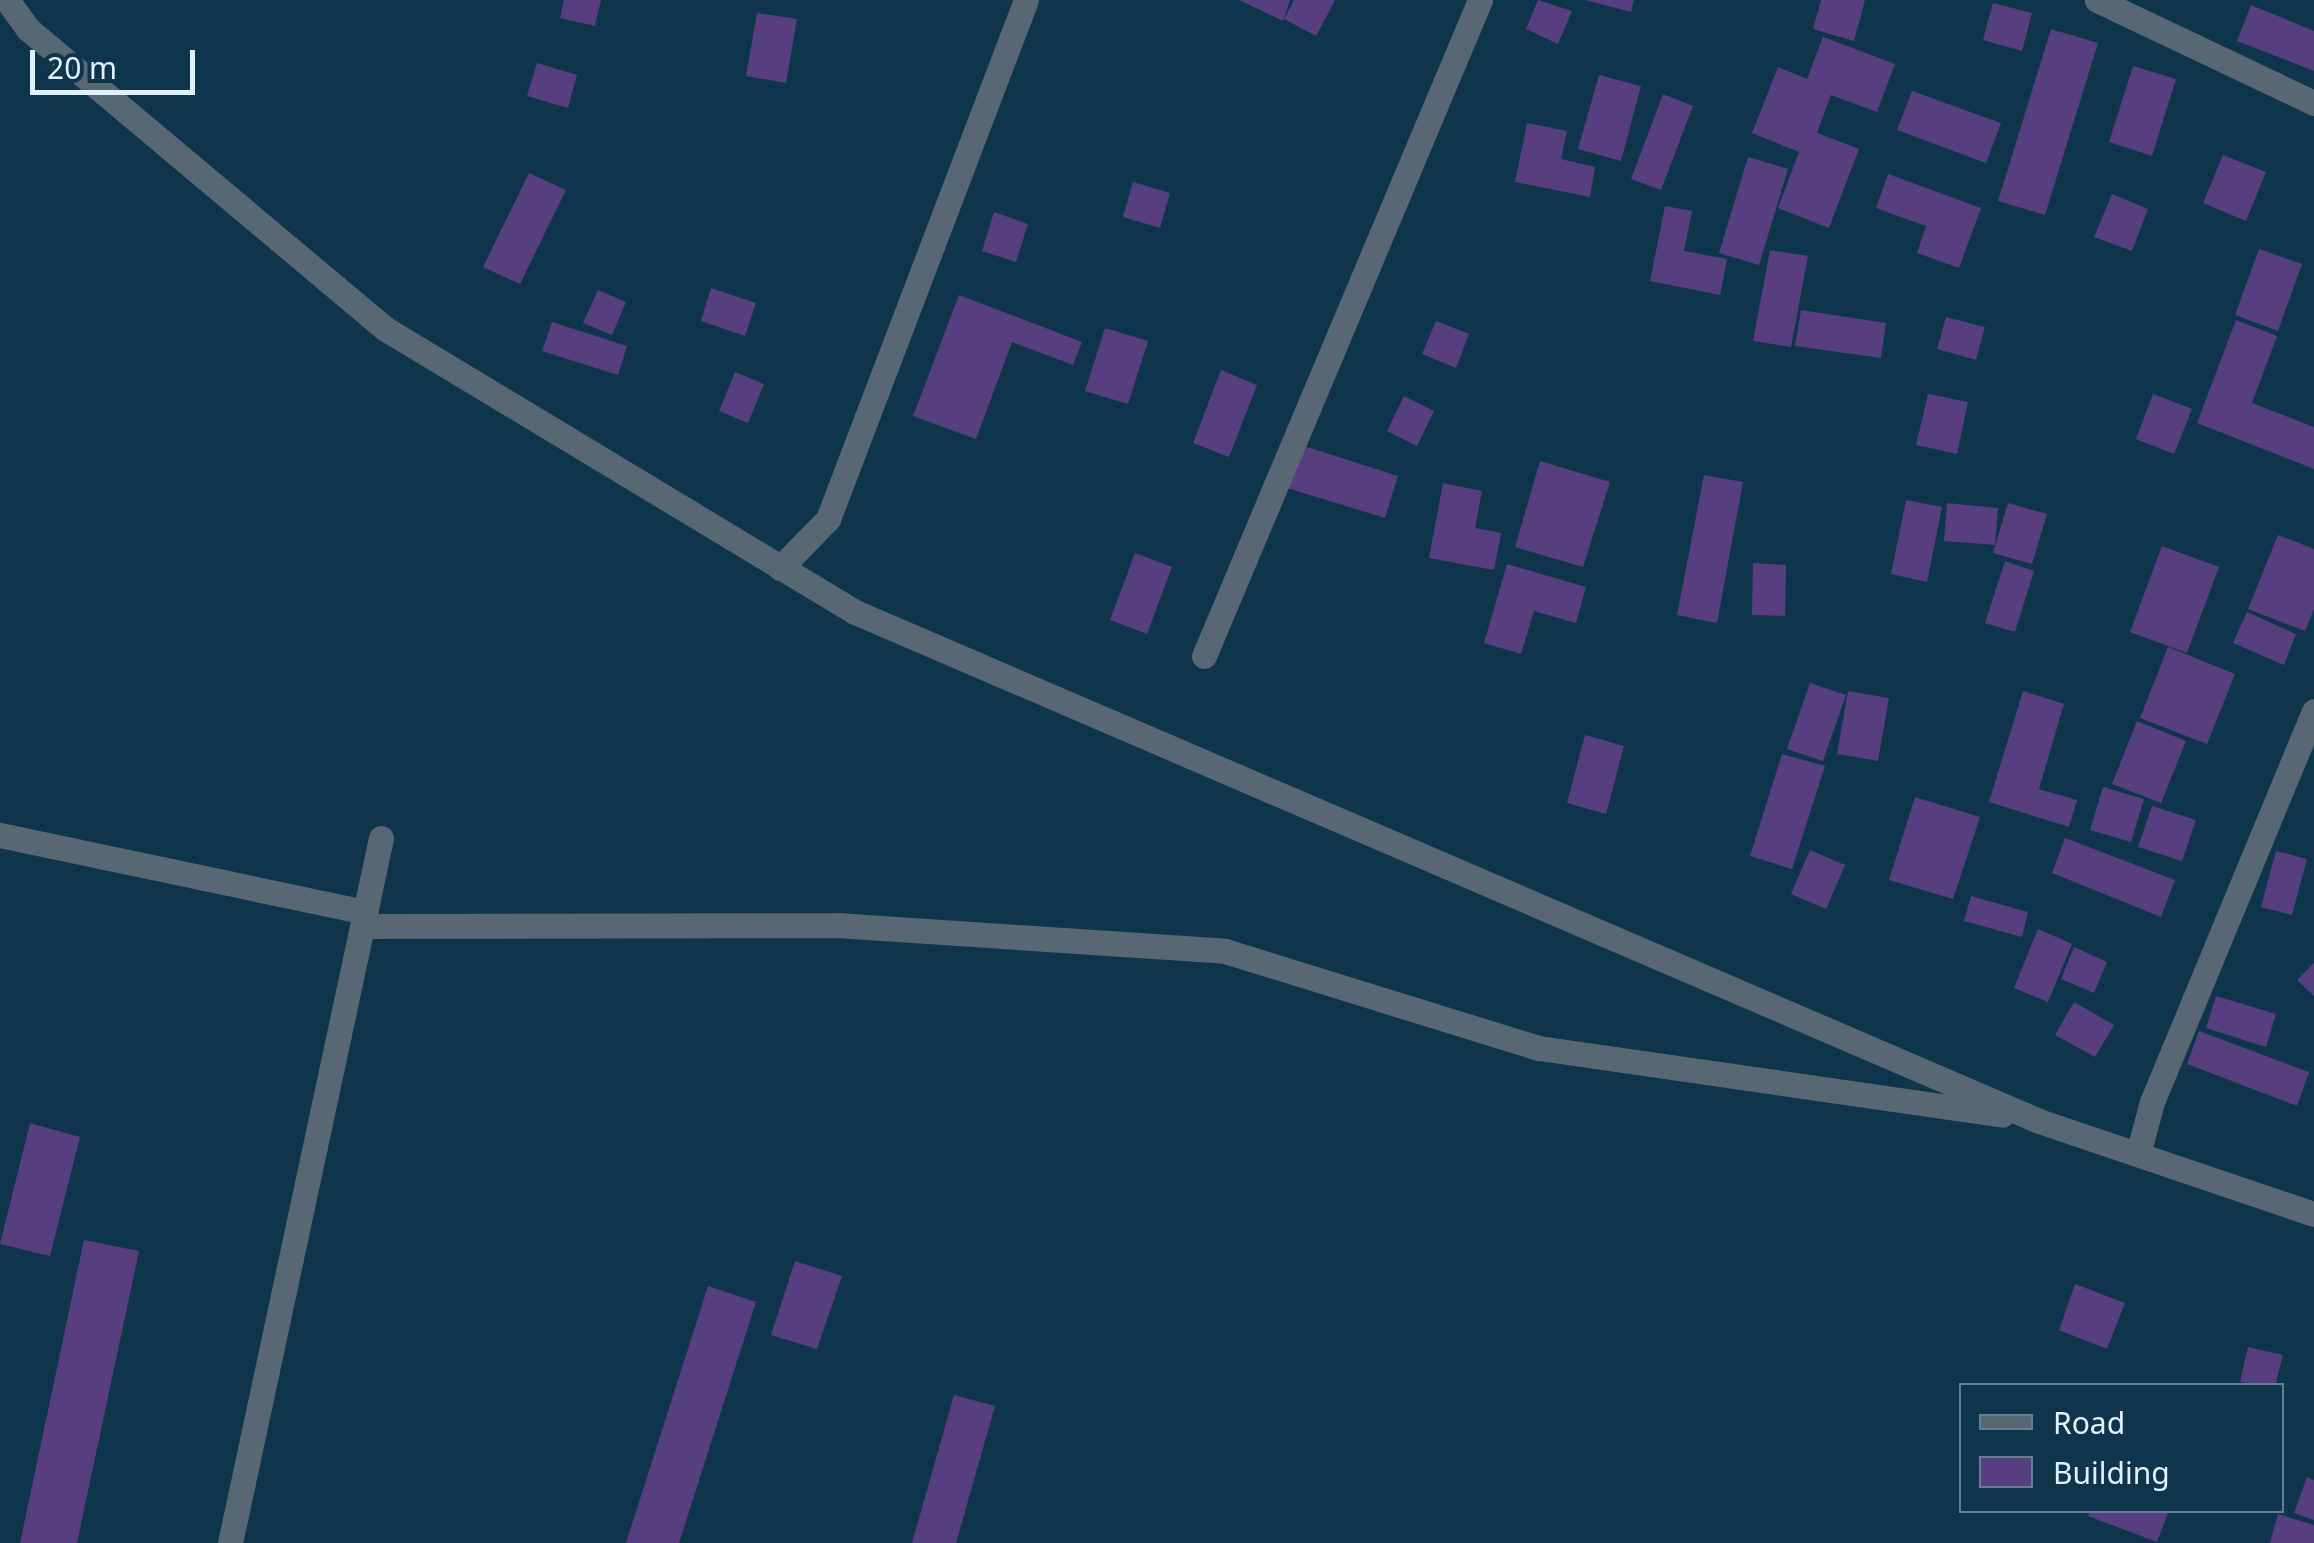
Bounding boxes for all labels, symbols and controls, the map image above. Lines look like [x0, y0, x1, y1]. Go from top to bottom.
scale bar [35, 30, 200, 92]
text: 20 m [47, 47, 117, 88]
legend [1959, 1383, 2284, 1513]
text: Road [2053, 1402, 2125, 1443]
text: Building [2053, 1452, 2170, 1493]

